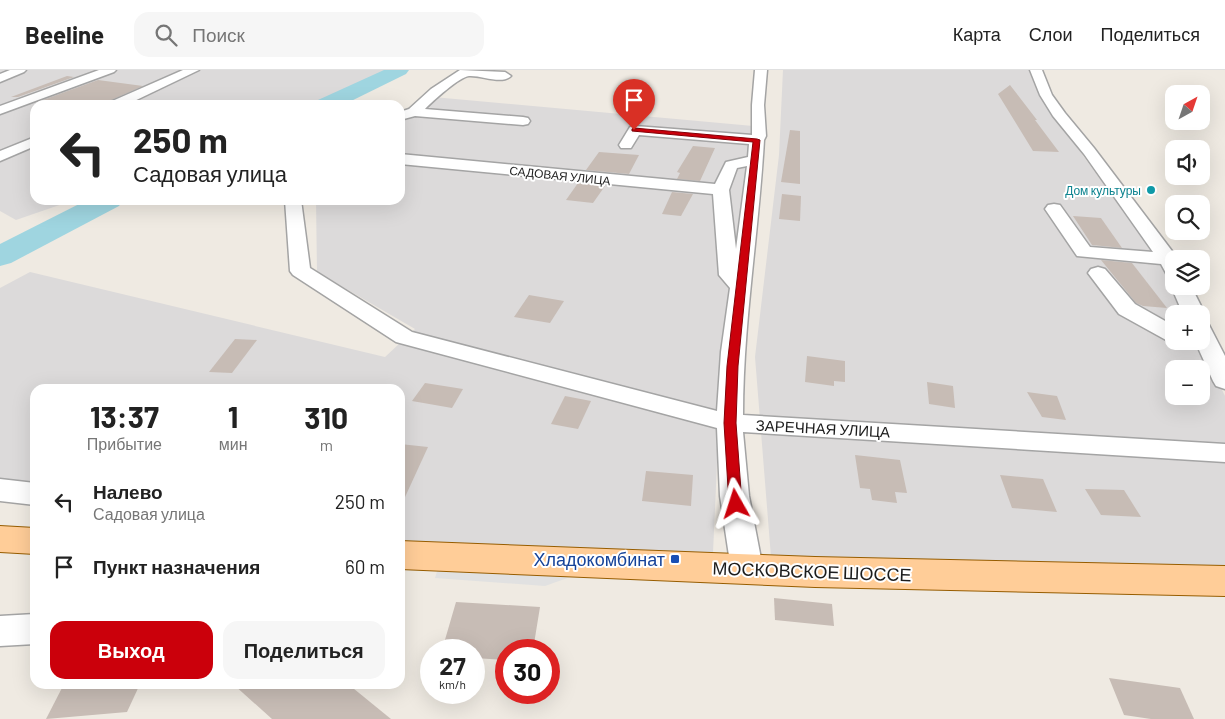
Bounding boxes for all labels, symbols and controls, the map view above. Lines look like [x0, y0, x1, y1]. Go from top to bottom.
search box [134, 12, 484, 57]
text: Beeline [25, 20, 104, 49]
icon: search [152, 21, 180, 49]
text: Поиск [192, 23, 245, 46]
text: Карта [953, 23, 1001, 45]
text: Слои [1029, 23, 1073, 45]
text: Поделиться [1101, 23, 1200, 45]
pin [613, 79, 655, 130]
north arrow [1165, 85, 1210, 130]
map controls [1165, 85, 1210, 405]
icon: arrive [620, 86, 648, 114]
text: 250 m [133, 118, 228, 160]
icon: left [50, 120, 115, 185]
button: sound [1165, 140, 1210, 185]
text: Садовая улица [133, 160, 287, 186]
street label: САДОВАЯ УЛИЦА [509, 163, 611, 188]
place label: Дом культуры [1065, 183, 1141, 198]
marker: Дом культуры [1145, 184, 1157, 196]
button: search [1165, 195, 1210, 240]
button: layers [1165, 250, 1210, 295]
button: + [1165, 305, 1210, 350]
button: − [1165, 360, 1210, 405]
text: 13:37 [90, 398, 159, 434]
text: 1 [228, 398, 238, 434]
text: 310 [304, 399, 348, 435]
street label: ЗАРЕЧНАЯ УЛИЦА [755, 415, 891, 441]
text: Прибытие [87, 434, 162, 453]
text: мин [219, 434, 248, 453]
text: m [320, 435, 333, 454]
position arrow [709, 477, 761, 529]
text: Налево [93, 480, 163, 503]
icon: left [50, 488, 78, 516]
text: 250 m [335, 490, 385, 513]
text: Садовая улица [93, 504, 205, 523]
place label: Хладокомбинат [534, 548, 665, 570]
icon: arrive [50, 553, 78, 581]
marker: Хладокомбинат [669, 553, 681, 565]
text: Пункт назначения [93, 555, 260, 578]
text: 60 m [345, 555, 385, 578]
street label: МОСКОВСКОЕ ШОССЕ [712, 557, 912, 585]
button: Выход [50, 621, 213, 679]
button: Поделиться [223, 621, 385, 679]
speed limit sign: 30 [495, 639, 560, 704]
text: 27 [439, 650, 466, 680]
text: km/h [439, 677, 466, 691]

